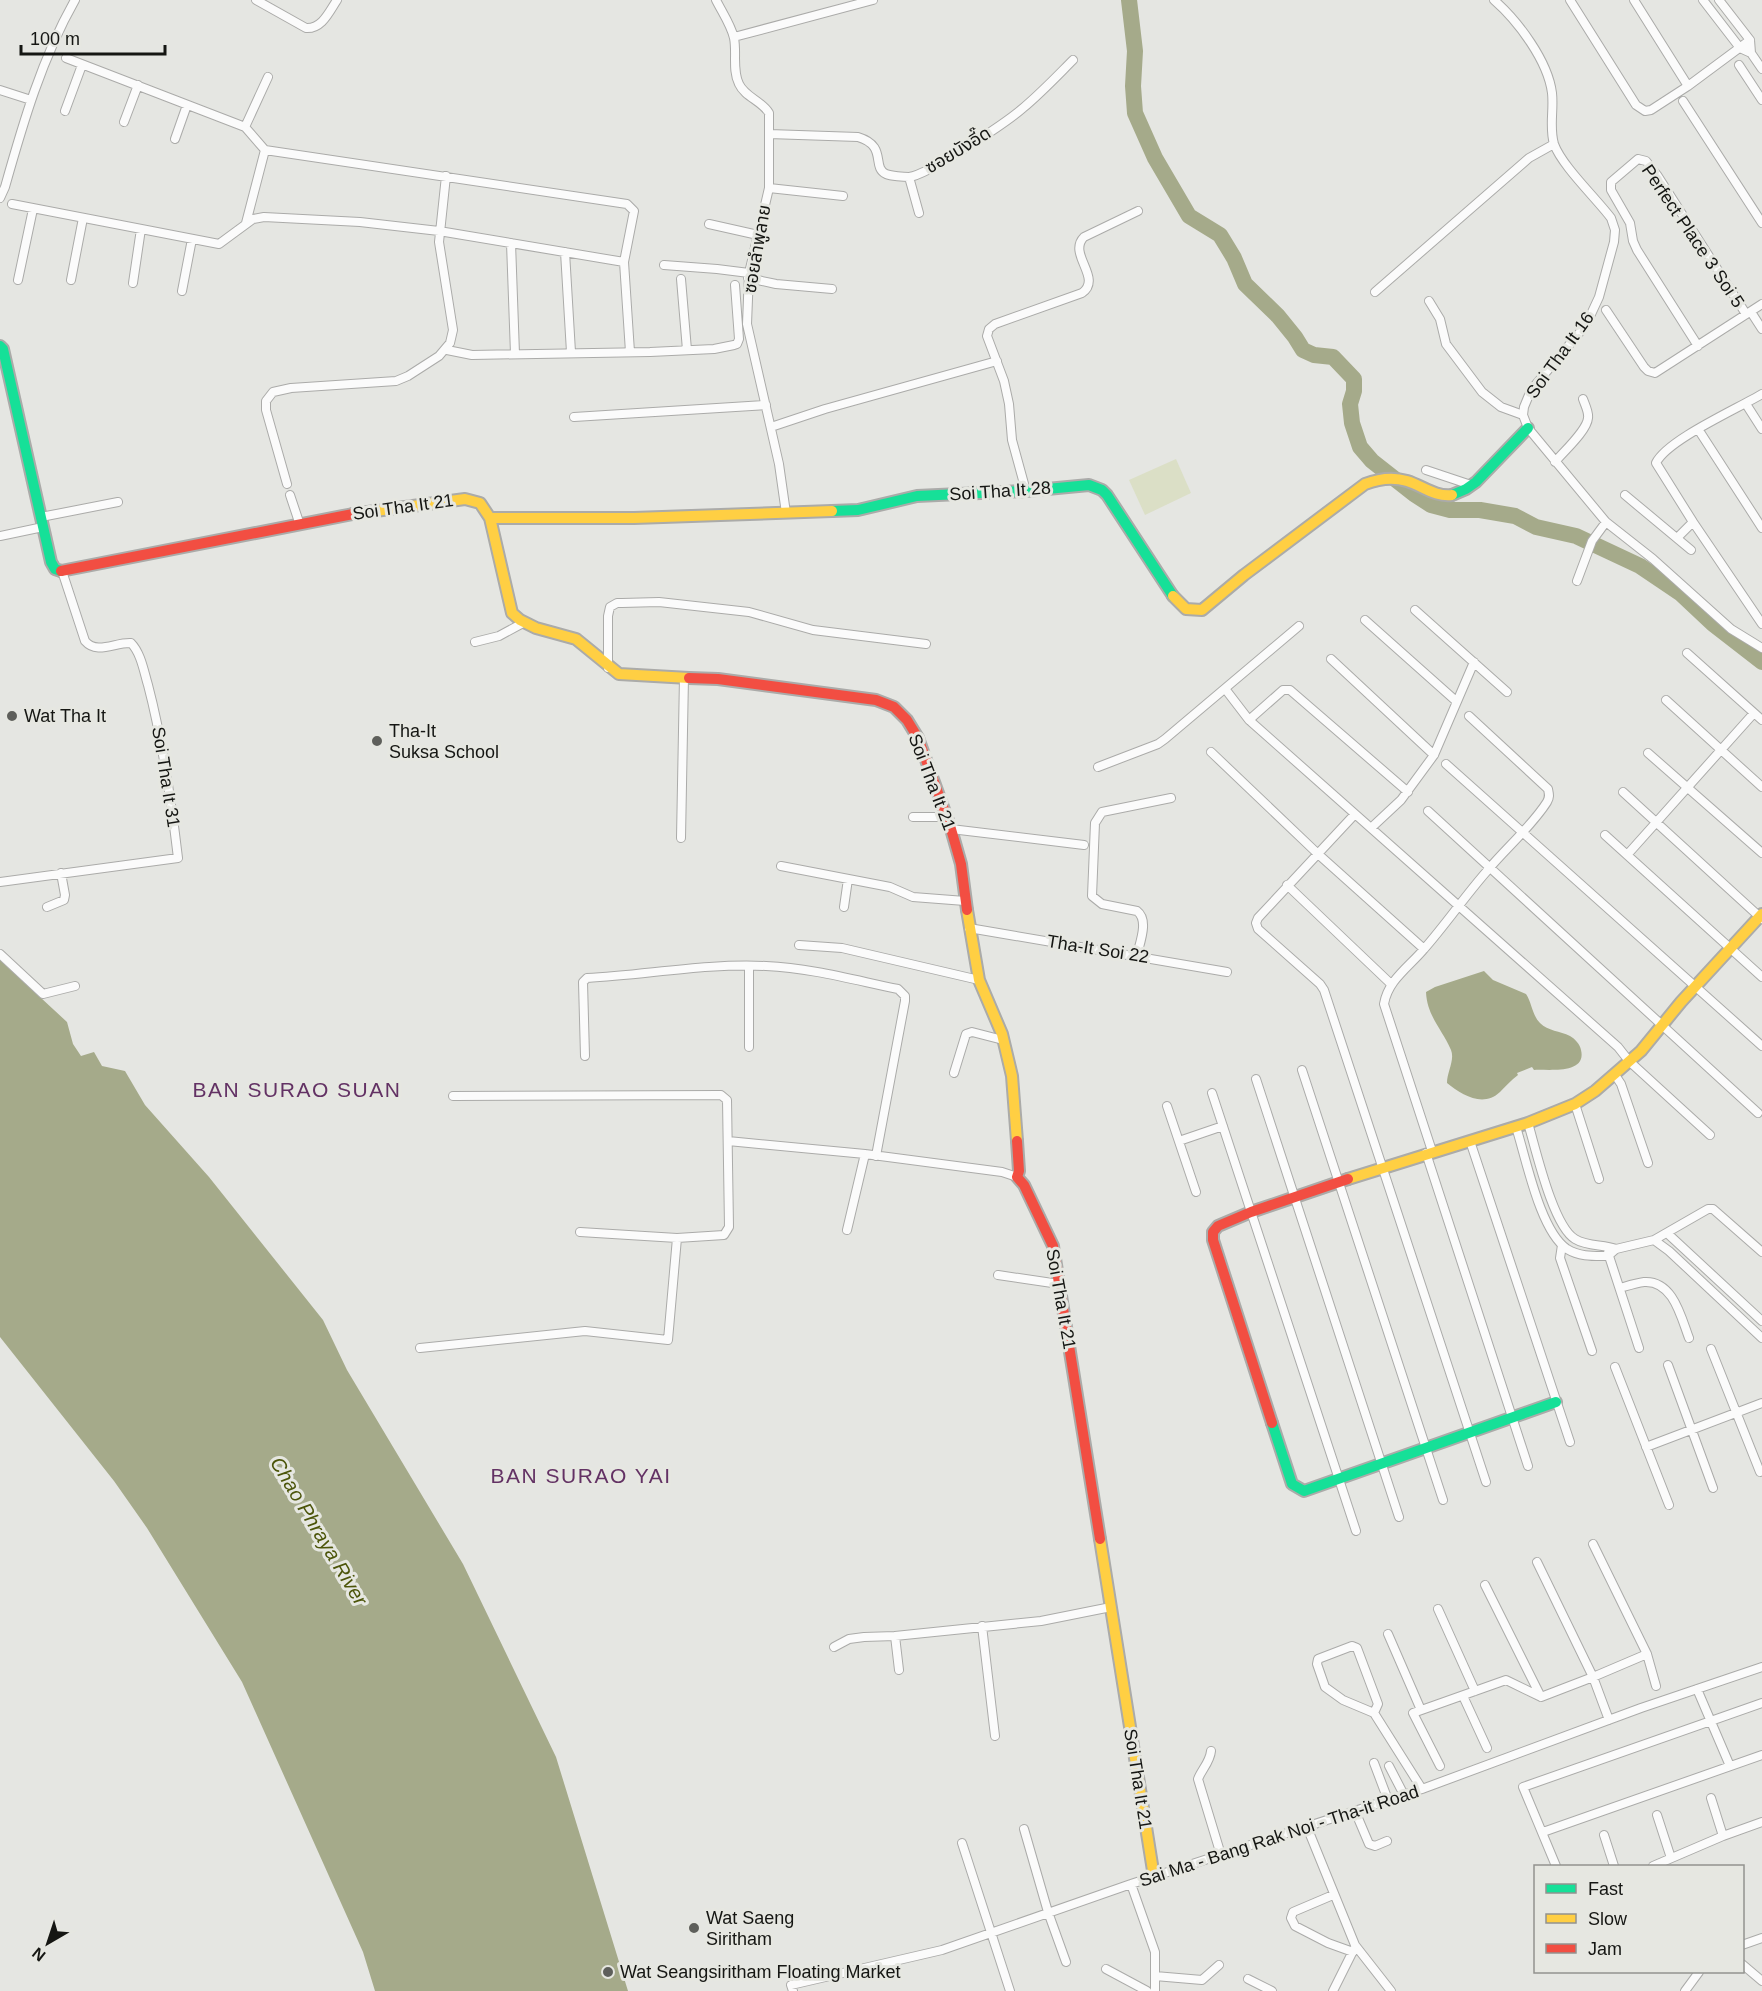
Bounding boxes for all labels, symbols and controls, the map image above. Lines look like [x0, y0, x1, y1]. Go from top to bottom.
scale bar [21, 18, 165, 56]
text: 100 m [30, 29, 80, 49]
street label: ซอยบังอี๊ด [920, 120, 994, 177]
street label: Perfect Place 3 Soi 5 [1638, 161, 1748, 311]
street label: ซอยลำพูลาย [739, 203, 777, 295]
street label: Soi Tha It 16 [1522, 308, 1598, 402]
street label: Soi Tha It 28 [949, 477, 1051, 505]
street label: Soi Tha It 21 [351, 490, 455, 524]
place label: Wat Tha It [24, 706, 106, 726]
marker: Wat Tha It [5, 709, 19, 723]
place label: Tha-It Suksa School [389, 721, 499, 762]
street label: Soi Tha It 31 [148, 725, 184, 829]
street label: Soi Tha It 21 [904, 731, 960, 833]
marker: Tha-It Suksa School [370, 734, 384, 748]
street label: Tha-It Soi 22 [1046, 931, 1150, 967]
district label: BAN SURAO SUAN [193, 1078, 401, 1101]
street label: Soi Tha It 21 [1042, 1247, 1080, 1351]
water label: Chao Phraya River [266, 1453, 373, 1610]
district label: BAN SURAO YAI [491, 1464, 671, 1487]
street label: Soi Tha It 21 [1120, 1727, 1156, 1831]
street label: Sai Ma - Bang Rak Noi - Tha-it Road [1137, 1781, 1421, 1891]
legend [1534, 1865, 1744, 1973]
text: Fast [1588, 1879, 1623, 1899]
place label: Wat Saeng Siritham [706, 1908, 794, 1949]
text: Slow [1588, 1909, 1628, 1929]
north arrow [18, 1913, 78, 1973]
marker: Wat Saeng Siritham [687, 1921, 701, 1935]
text: Jam [1588, 1939, 1622, 1959]
text: N [29, 1944, 49, 1965]
place label: Wat Seangsiritham Floating Market [620, 1962, 900, 1982]
marker: Wat Seangsiritham Floating Market [601, 1965, 615, 1979]

